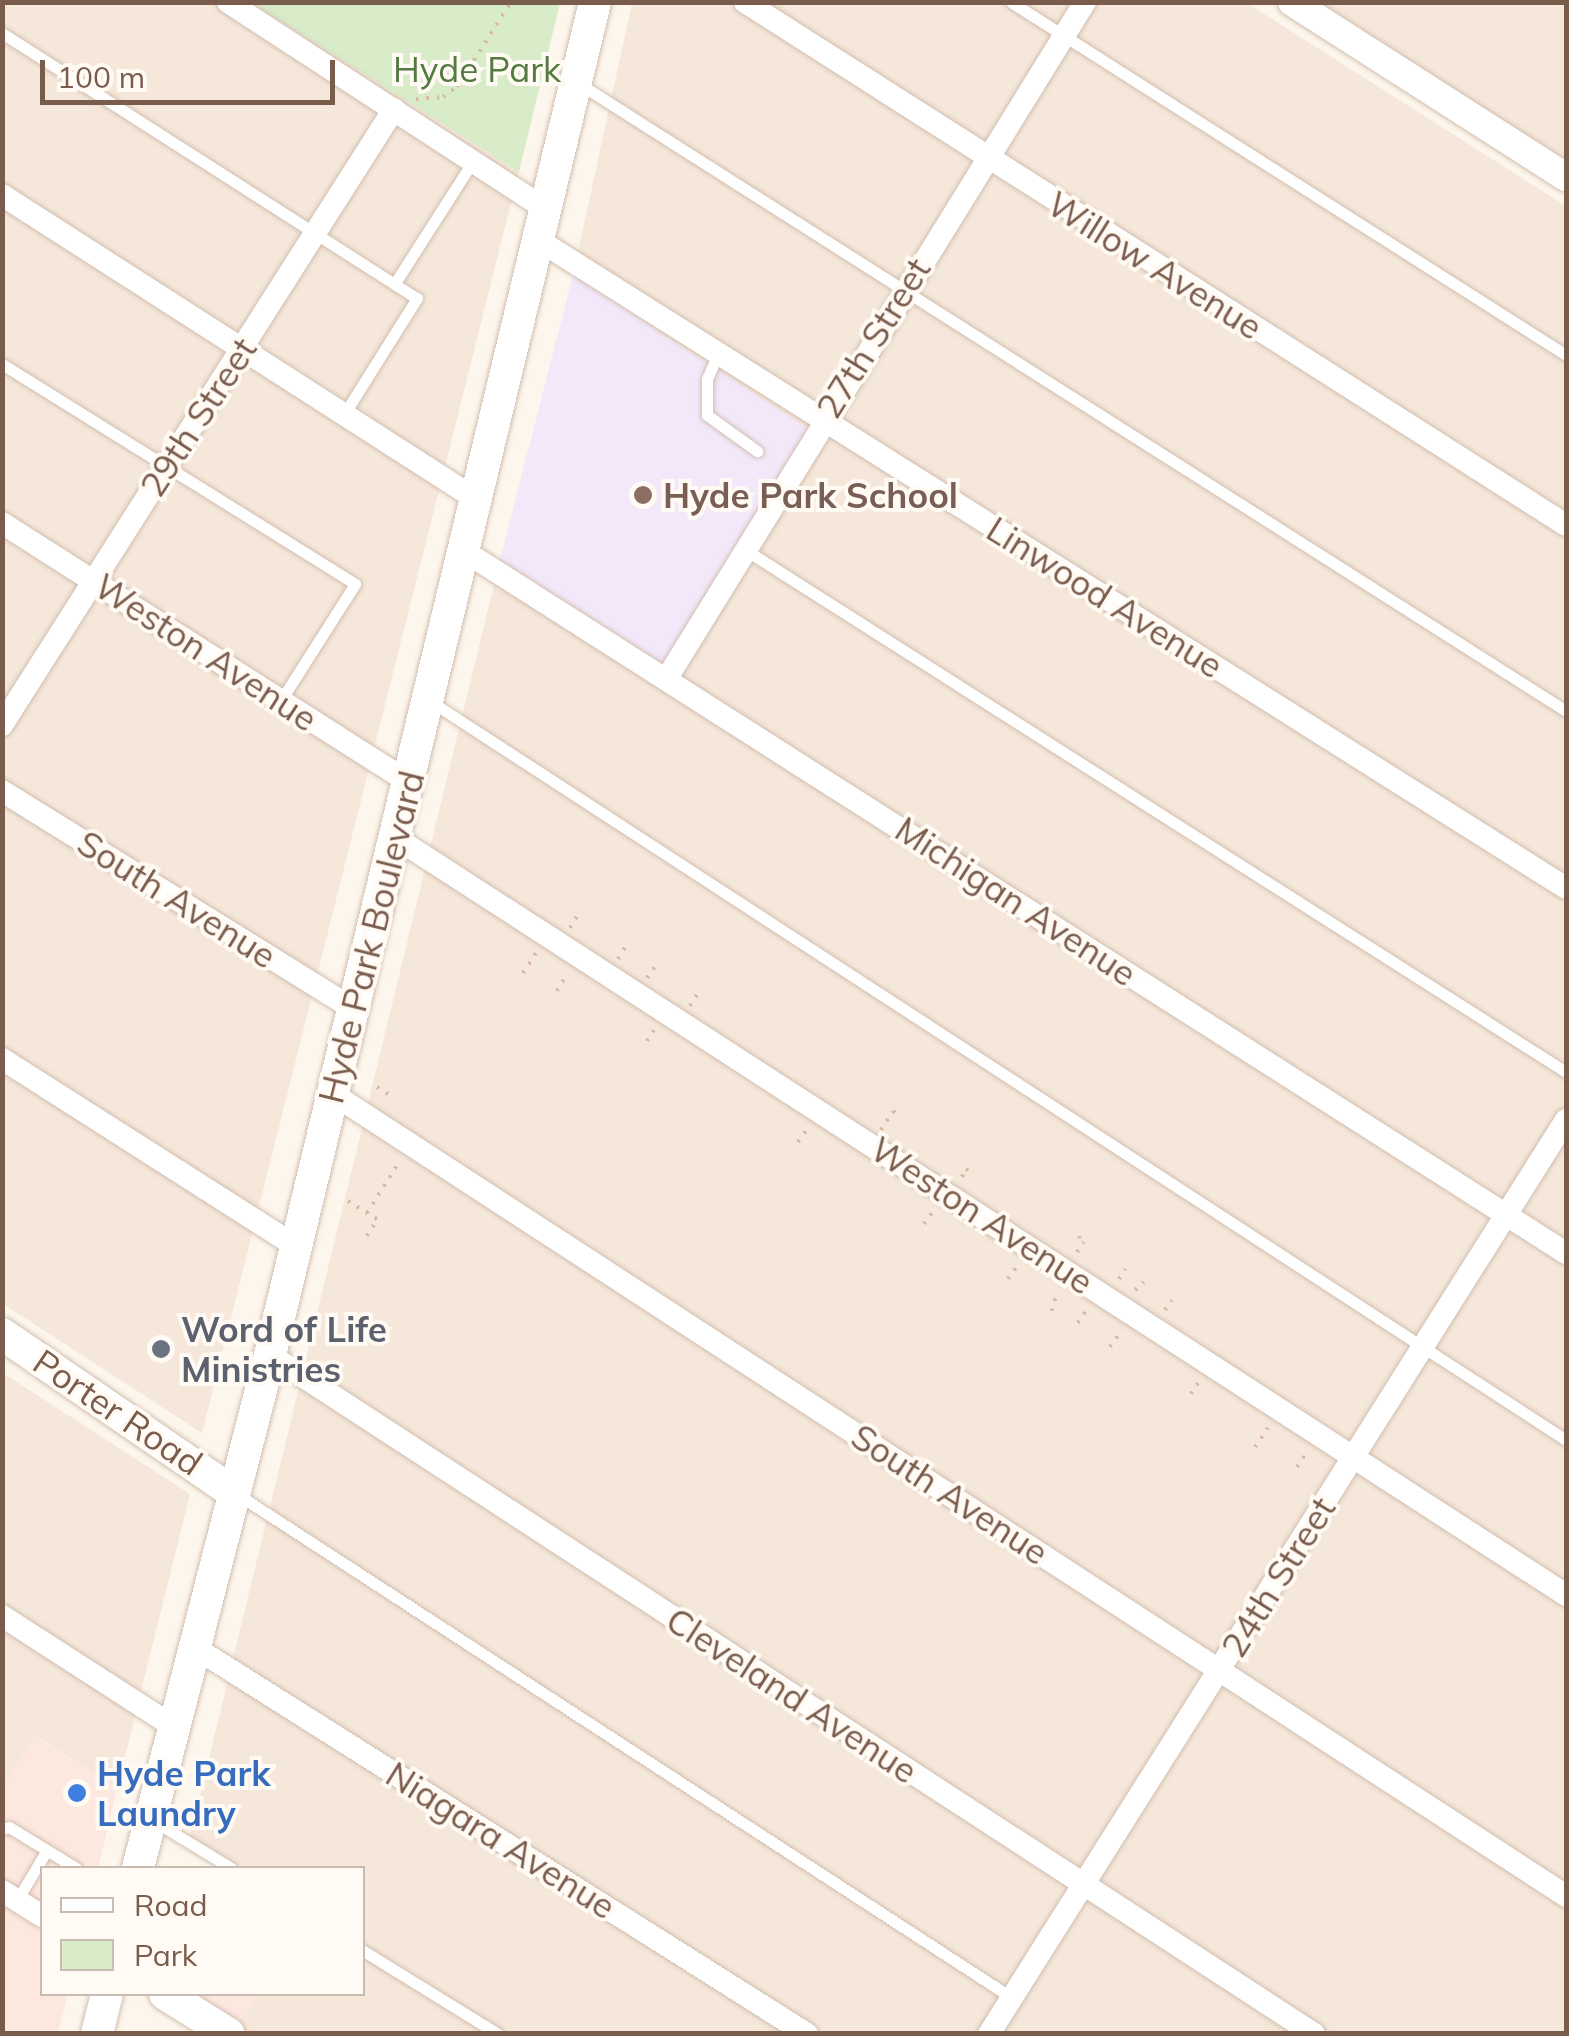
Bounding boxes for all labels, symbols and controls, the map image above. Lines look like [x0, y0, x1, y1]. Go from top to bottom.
scale bar [45, 40, 340, 102]
park label: Hyde Park [393, 48, 561, 90]
text: 100 m [57, 58, 145, 96]
street label: Willow Avenue [1040, 182, 1270, 348]
street label: 27th Street [807, 250, 939, 426]
street label: 29th Street [131, 330, 265, 504]
place label: Hyde Park School [663, 474, 958, 516]
marker: Hyde Park School [632, 484, 654, 506]
street label: Linwood Avenue [979, 508, 1231, 686]
street label: Weston Avenue [87, 564, 325, 740]
street label: Hyde Park Boulevard [309, 767, 433, 1107]
street label: Michigan Avenue [888, 808, 1144, 994]
street label: South Avenue [70, 821, 284, 977]
street label: Weston Avenue [863, 1127, 1101, 1303]
place label: Word of Life Ministries [181, 1308, 387, 1390]
marker: Word of Life Ministries [150, 1338, 172, 1360]
street label: Porter Road [26, 1340, 210, 1484]
street label: South Avenue [844, 1415, 1056, 1573]
street label: 24th Street [1212, 1489, 1344, 1665]
street label: Cleveland Avenue [659, 1598, 925, 1792]
place label: Hyde Park Laundry [97, 1752, 270, 1834]
street label: Niagara Avenue [379, 1753, 623, 1927]
marker: Hyde Park Laundry [66, 1782, 88, 1804]
legend [40, 1866, 365, 1996]
text: Road [134, 1886, 208, 1924]
text: Park [134, 1936, 197, 1974]

